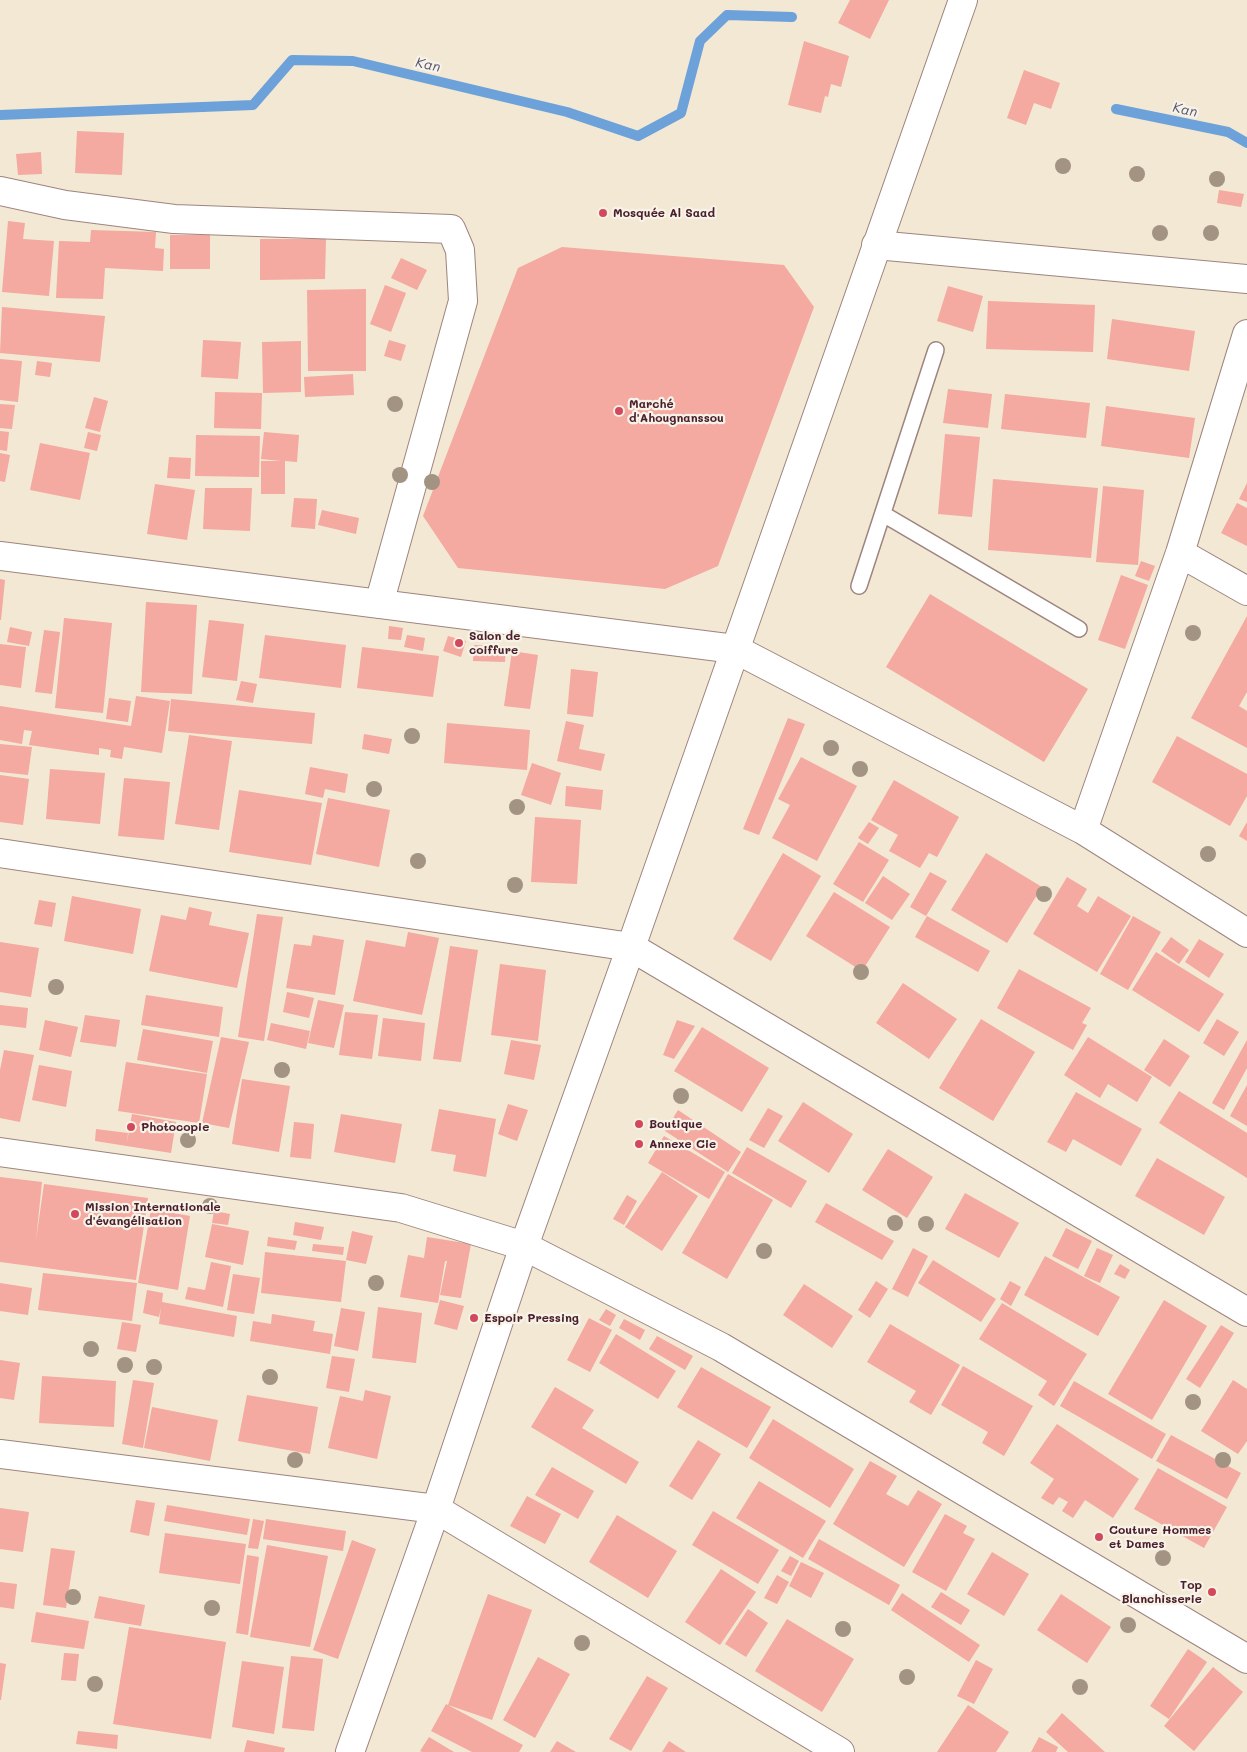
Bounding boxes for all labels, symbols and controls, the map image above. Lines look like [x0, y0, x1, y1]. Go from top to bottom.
water label: Kan [414, 54, 442, 76]
water label: Kan [1171, 99, 1199, 121]
place label: Mosquée Al Saad [613, 206, 715, 220]
marker: Mosquée Al Saad [597, 207, 609, 219]
place label: Marché d'Ahougnanssou [629, 397, 724, 425]
marker: Marché d'Ahougnanssou [613, 405, 625, 417]
place label: Salon de coiffure [469, 629, 520, 657]
marker: Salon de coiffure [453, 637, 465, 649]
place label: Boutique [649, 1117, 702, 1131]
marker: Boutique [633, 1118, 645, 1130]
place label: Photocopie [141, 1120, 209, 1134]
marker: Photocopie [125, 1121, 137, 1133]
place label: Annexe Cie [649, 1137, 716, 1151]
marker: Annexe Cie [633, 1138, 645, 1150]
place label: Mission Internationale d'évangélisation [85, 1200, 221, 1228]
marker: Mission Internationale d'évangélisation [69, 1208, 81, 1220]
place label: Espoir Pressing [484, 1311, 579, 1325]
marker: Espoir Pressing [468, 1312, 480, 1324]
place label: Couture Hommes et Dames [1109, 1523, 1211, 1551]
marker: Couture Hommes et Dames [1093, 1531, 1105, 1543]
place label: Top Blanchisserie [1122, 1578, 1202, 1606]
marker: Top Blanchisserie [1206, 1586, 1218, 1598]

